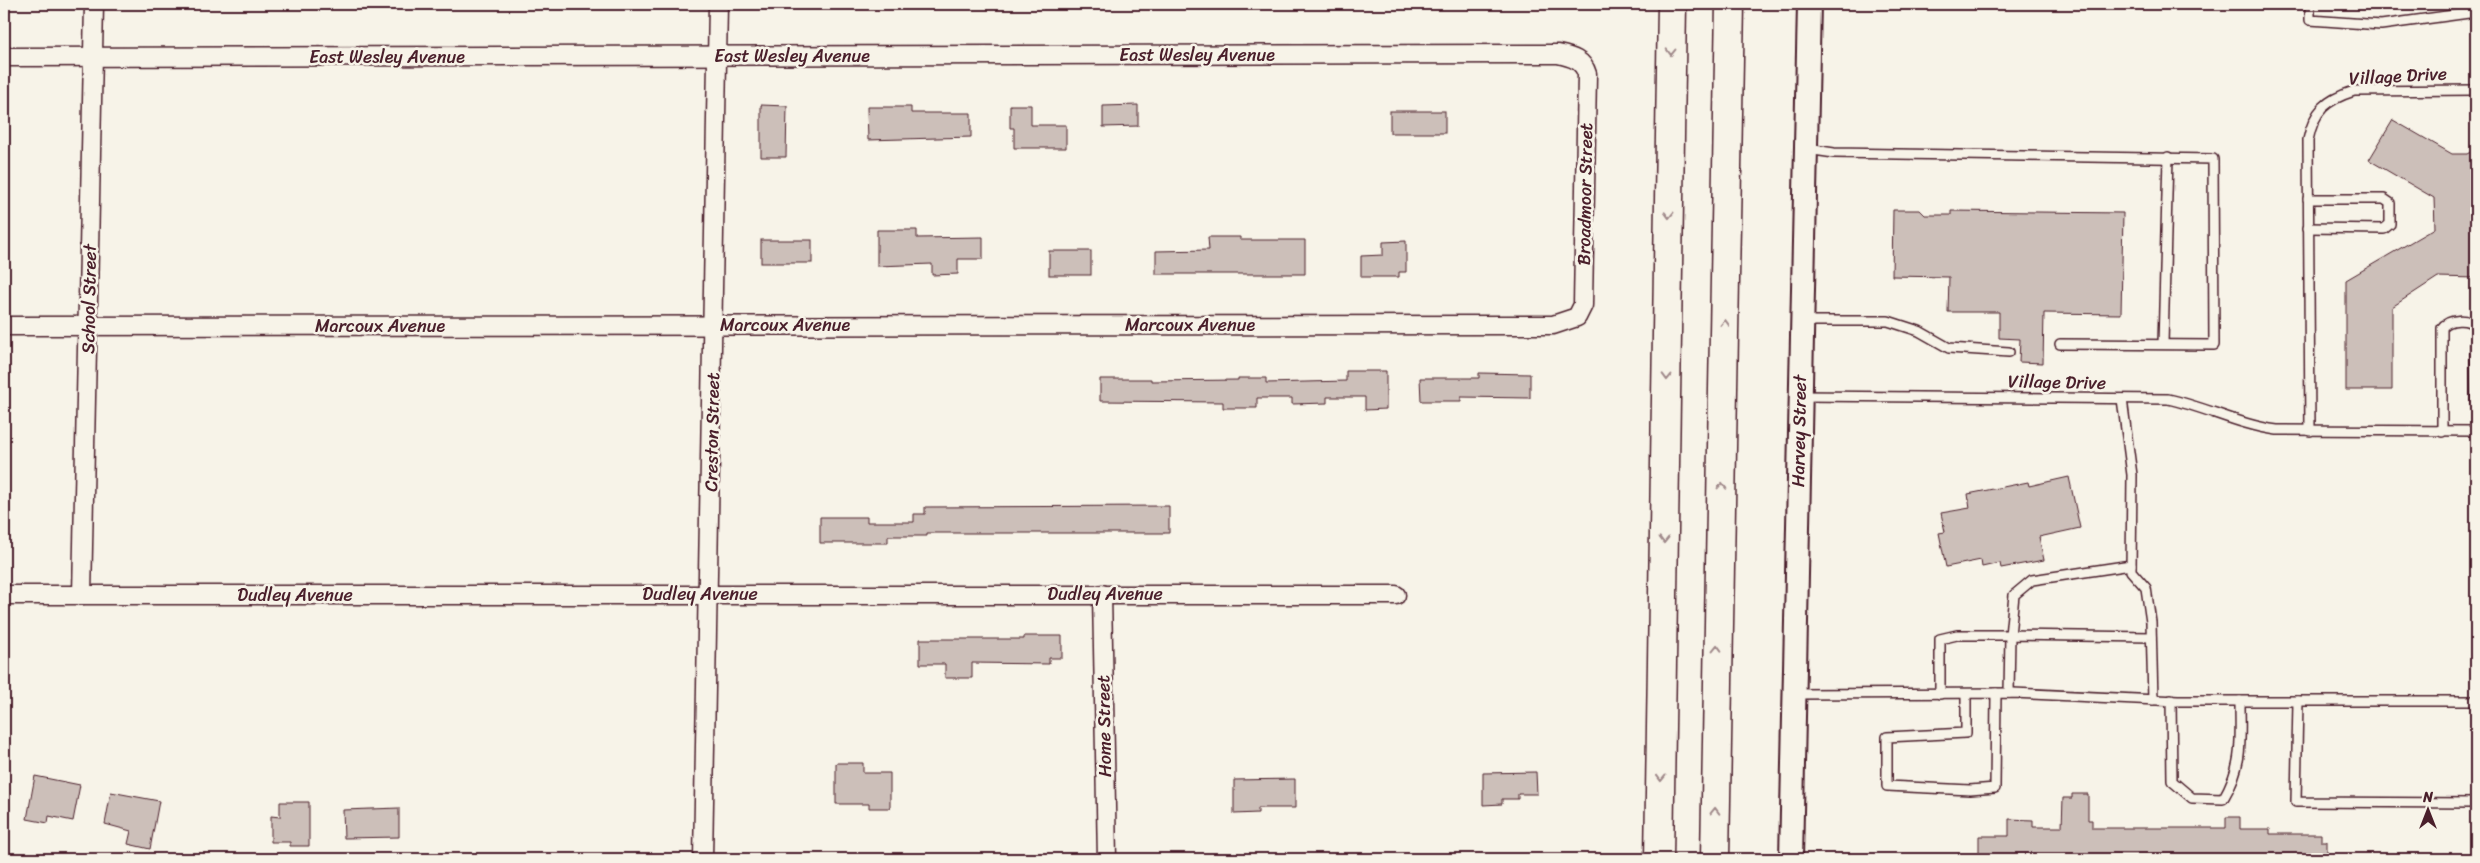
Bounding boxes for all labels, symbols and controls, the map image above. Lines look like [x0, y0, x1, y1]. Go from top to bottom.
street label: East Wesley Avenue [1119, 39, 1275, 71]
street label: East Wesley Avenue [714, 40, 870, 72]
street label: East Wesley Avenue [309, 41, 465, 73]
one-way arrow [1666, 49, 1676, 57]
street label: Village Drive [2348, 57, 2448, 95]
street label: Broadmoor Street [1568, 122, 1602, 266]
one-way arrow [1664, 212, 1674, 219]
street label: School Street [72, 243, 106, 354]
street label: Marcoux Avenue [720, 309, 850, 341]
street label: Marcoux Avenue [1125, 309, 1255, 341]
street label: Marcoux Avenue [315, 310, 445, 342]
one-way arrow [1720, 319, 1731, 327]
street label: Village Drive [2008, 365, 2106, 399]
street label: Creston Street [695, 372, 729, 492]
one-way arrow [1661, 374, 1672, 382]
street label: Harvey Street [1782, 374, 1816, 487]
one-way arrow [1717, 481, 1727, 489]
one-way arrow [1659, 536, 1669, 544]
street label: Dudley Avenue [642, 578, 758, 610]
street label: Dudley Avenue [1047, 578, 1163, 610]
street label: Dudley Avenue [237, 579, 353, 611]
one-way arrow [1712, 644, 1722, 652]
street label: Home Street [1087, 675, 1121, 777]
one-way arrow [1656, 775, 1666, 783]
text: N [2422, 785, 2433, 810]
north arrow [2402, 786, 2452, 836]
one-way arrow [1710, 806, 1721, 814]

